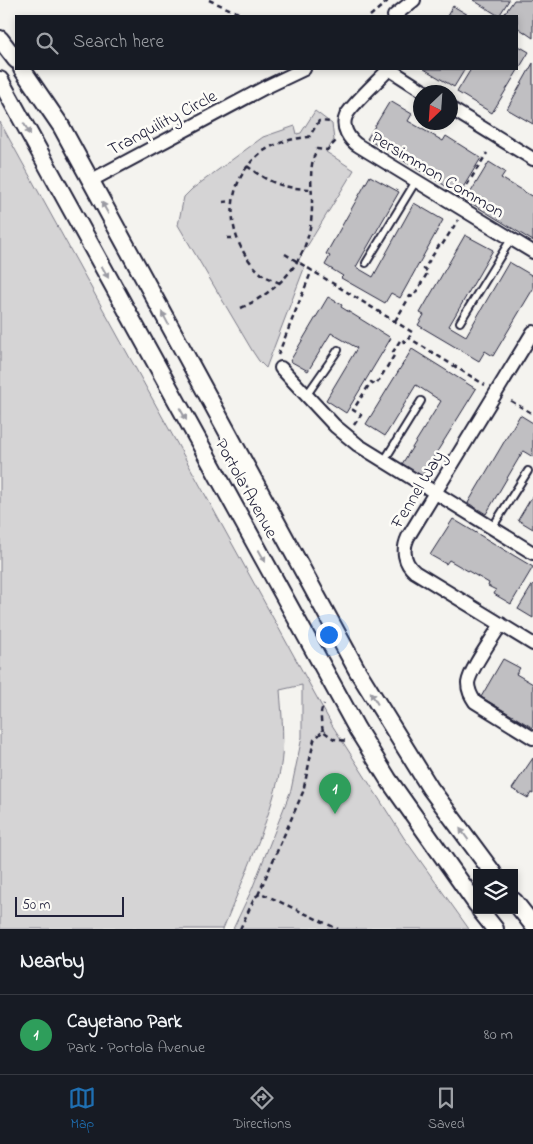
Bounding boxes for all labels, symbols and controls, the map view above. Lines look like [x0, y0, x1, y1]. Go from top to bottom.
search box [15, 15, 518, 70]
icon: search [33, 29, 61, 57]
text: Search here [73, 29, 164, 56]
street label: Tranquility Circle [104, 84, 223, 163]
north arrow [413, 85, 458, 130]
one-way arrow [23, 122, 31, 136]
street label: Persimmon Common [365, 126, 509, 226]
one-way arrow [101, 201, 109, 215]
one-way arrow [101, 265, 110, 278]
one-way arrow [161, 311, 170, 324]
one-way arrow [179, 407, 188, 421]
street label: Portola Avenue [207, 434, 284, 544]
street label: Fennel Way [385, 446, 452, 535]
one-way arrow [257, 550, 266, 563]
your location [316, 622, 342, 648]
one-way arrow [370, 691, 379, 705]
pin: 1 [319, 773, 351, 814]
one-way arrow [459, 827, 469, 840]
map controls [473, 869, 518, 914]
button: layers [473, 869, 518, 914]
scale bar [15, 894, 124, 917]
text: 50 m [22, 895, 50, 916]
text: Nearby [20, 947, 84, 977]
text: Cayetano Park [67, 1009, 182, 1036]
text: 1 [33, 1023, 39, 1047]
text: 80 m [484, 1023, 513, 1047]
text: Park · Portola Avenue [67, 1036, 205, 1060]
tab: Map [68, 1084, 96, 1135]
tab: Directions [233, 1084, 291, 1135]
tab: Saved [428, 1084, 465, 1135]

